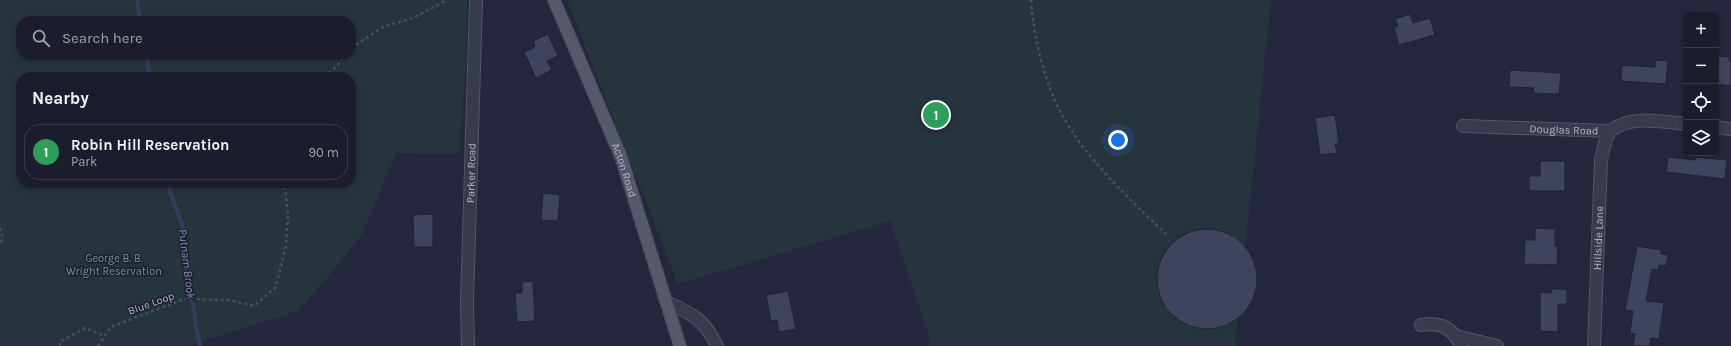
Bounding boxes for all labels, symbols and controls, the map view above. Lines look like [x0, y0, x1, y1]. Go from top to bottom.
map controls [1683, 12, 1719, 156]
button: + [1683, 12, 1719, 48]
search box [16, 16, 356, 60]
icon: search [30, 27, 52, 49]
text: Search here [62, 29, 143, 47]
button: − [1683, 48, 1719, 84]
button: locate [1683, 84, 1719, 120]
text: Nearby [32, 88, 89, 108]
pin: 1 [923, 100, 949, 130]
button: layers [1683, 120, 1719, 156]
street label: Douglas Road [1529, 122, 1599, 138]
your location [1108, 130, 1128, 150]
text: Robin Hill Reservation [71, 136, 229, 154]
street label: Acton Road [609, 141, 639, 199]
street label: Parker Road [464, 143, 479, 203]
text: 1 [44, 145, 48, 160]
text: 90 m [308, 145, 339, 160]
text: Park [71, 154, 97, 169]
street label: Hillside Lane [1591, 205, 1606, 270]
water label: Putnam Brook [176, 228, 198, 301]
park label: George B. B. Wright Reservation [66, 252, 162, 278]
street label: Blue Loop [126, 289, 176, 318]

